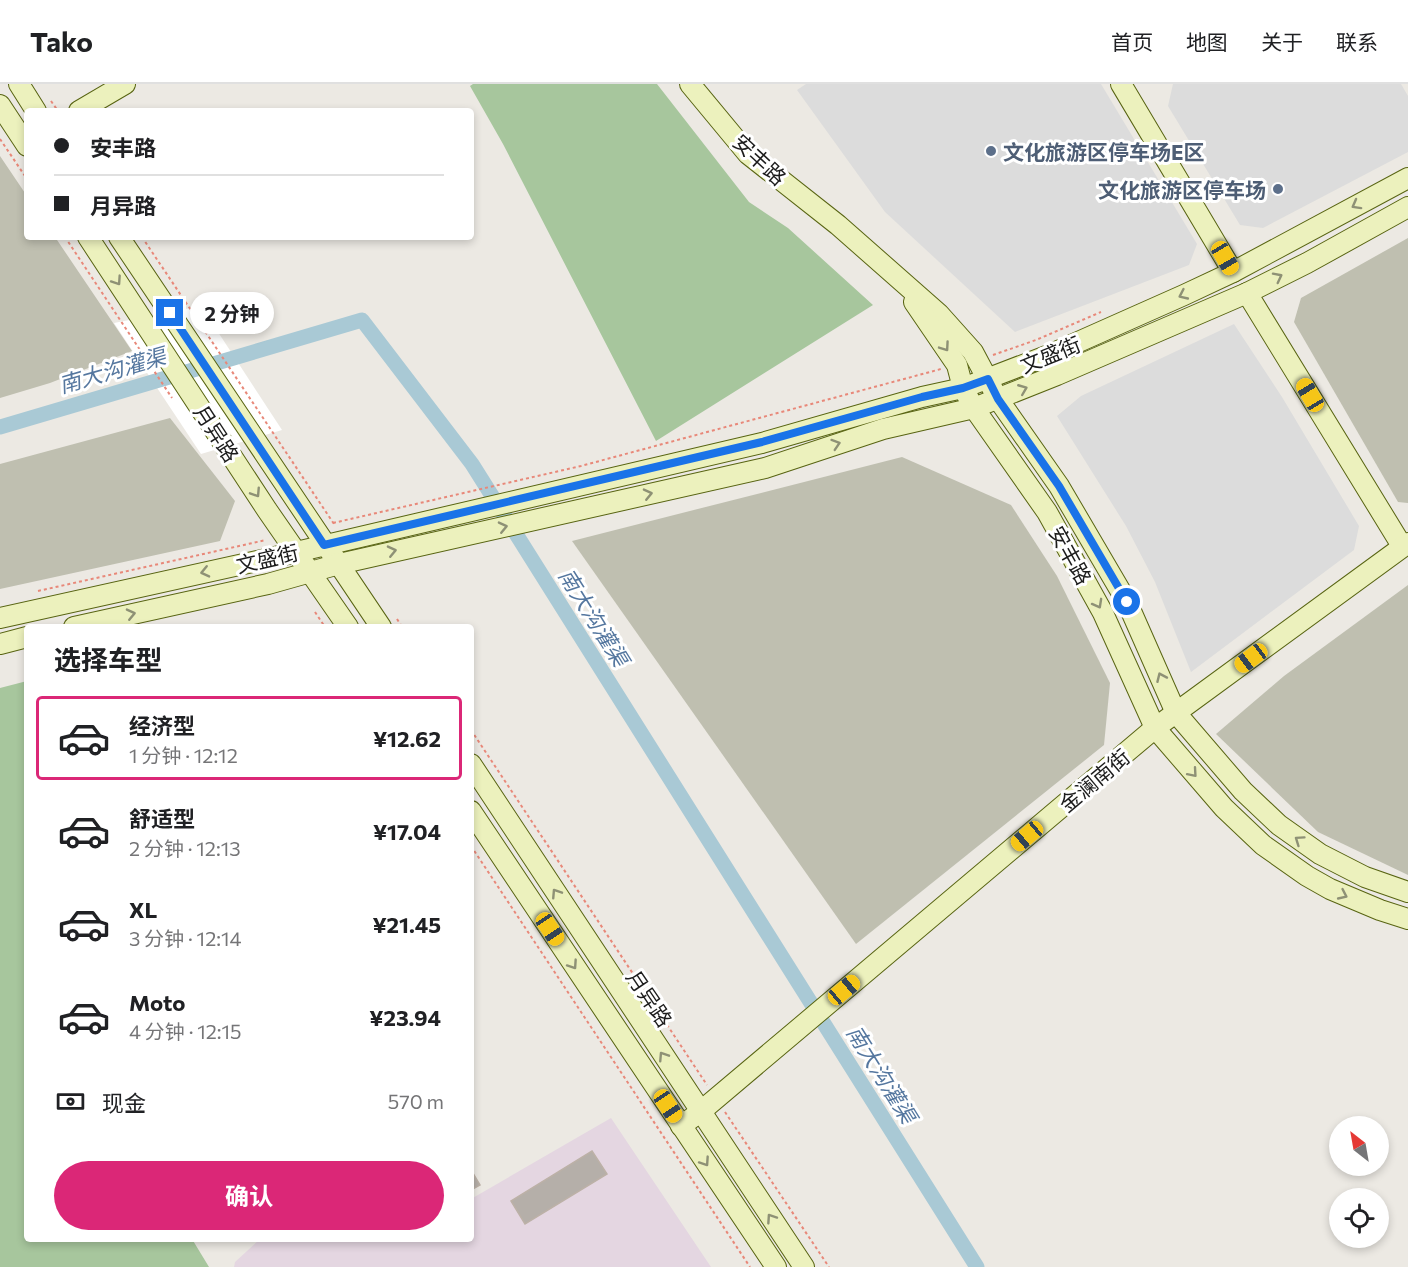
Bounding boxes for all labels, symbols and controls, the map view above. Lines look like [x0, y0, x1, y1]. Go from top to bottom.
text: Tako [30, 24, 93, 58]
text: 首页 [1111, 29, 1153, 54]
text: 地图 [1186, 29, 1228, 54]
text: 关于 [1261, 29, 1303, 54]
text: 联系 [1336, 29, 1378, 54]
street label: 安丰路 [728, 128, 792, 190]
text: 安丰路 [90, 134, 156, 161]
place label: 文化旅游区停车场E区 [1003, 139, 1205, 164]
marker: 文化旅游区停车场E区 [984, 144, 998, 158]
place label: 文化旅游区停车场 [1098, 177, 1266, 202]
marker: 文化旅游区停车场 [1271, 182, 1285, 196]
text: 月异路 [90, 192, 156, 219]
one-way arrow [1352, 198, 1363, 209]
car [1208, 238, 1242, 278]
one-way arrow [1272, 273, 1282, 284]
one-way arrow [109, 274, 120, 285]
one-way arrow [1179, 288, 1190, 300]
callout: 2 分钟 [191, 292, 275, 334]
route end [156, 299, 183, 326]
text: 2 分钟 [204, 301, 260, 325]
street label: 文盛街 [1016, 331, 1084, 377]
water label: 南大沟灌渠 [55, 341, 171, 398]
one-way arrow [938, 341, 949, 352]
car [1293, 375, 1327, 415]
one-way arrow [1016, 384, 1027, 396]
street label: 月异路 [189, 400, 245, 466]
one-way arrow [830, 439, 841, 452]
one-way arrow [249, 486, 260, 497]
one-way arrow [642, 489, 652, 502]
one-way arrow [497, 521, 507, 534]
street label: 安丰路 [1045, 521, 1097, 589]
street label: 文盛街 [233, 539, 301, 577]
one-way arrow [387, 546, 397, 559]
water label: 南大沟灌渠 [553, 563, 636, 673]
one-way arrow [201, 565, 211, 578]
route start [1113, 588, 1140, 615]
one-way arrow [1091, 598, 1102, 608]
one-way arrow [126, 609, 136, 622]
car [1231, 640, 1271, 676]
text: 选择车型 [54, 643, 162, 676]
one-way arrow [1156, 673, 1168, 684]
icon: car [57, 711, 111, 765]
text: 经济型 [129, 712, 195, 739]
text: ¥12.62 [373, 725, 441, 752]
text: 1 分钟 · 12:12 [129, 743, 238, 767]
street label: 金澜南街 [1054, 743, 1134, 817]
one-way arrow [1186, 766, 1197, 776]
icon: car [57, 804, 111, 858]
text: 舒适型 [129, 805, 195, 832]
text: ¥17.04 [373, 818, 441, 845]
car [1007, 818, 1047, 854]
text: 2 分钟 · 12:13 [129, 836, 241, 860]
one-way arrow [1295, 836, 1306, 847]
one-way arrow [1336, 887, 1347, 899]
one-way arrow [552, 889, 563, 900]
text: XL [129, 896, 157, 923]
icon: car [57, 897, 111, 951]
car [532, 909, 568, 949]
text: ¥21.45 [372, 911, 441, 938]
text: 3 分钟 · 12:14 [129, 926, 242, 950]
one-way arrow [566, 958, 577, 969]
street label: 月异路 [622, 965, 678, 1031]
car [824, 972, 864, 1008]
text: Moto [129, 989, 185, 1016]
icon: car [57, 990, 111, 1044]
text: ¥23.94 [369, 1004, 441, 1031]
text: 4 分钟 · 12:15 [129, 1019, 242, 1043]
water label: 南大沟灌渠 [841, 1020, 924, 1130]
one-way arrow [659, 1052, 670, 1063]
icon: cash [54, 1085, 87, 1118]
car [650, 1086, 686, 1126]
text: 现金 [102, 1089, 146, 1116]
text: 570 m [388, 1089, 444, 1113]
north arrow [1329, 1116, 1389, 1176]
map controls [1329, 1116, 1389, 1248]
one-way arrow [698, 1155, 709, 1166]
button: 确认 [54, 1161, 444, 1230]
button: locate [1329, 1188, 1389, 1248]
one-way arrow [767, 1214, 778, 1225]

